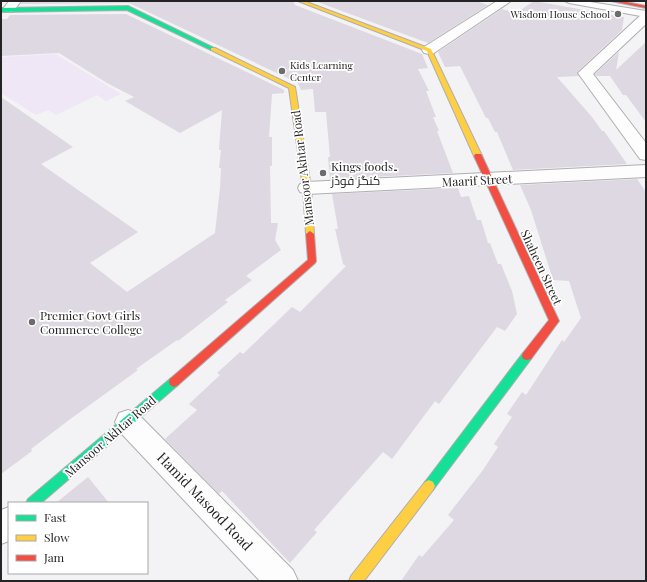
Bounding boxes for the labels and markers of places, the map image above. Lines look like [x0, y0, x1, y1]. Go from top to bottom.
place label: Wisdom House School [510, 7, 610, 21]
marker: Wisdom House School [613, 9, 623, 19]
place label: Kids Learning Center [290, 58, 353, 84]
marker: Kids Learning Center [277, 66, 287, 76]
place label: Kings foods۔ کنگز فوڈز [330, 158, 398, 188]
marker: Kings foods۔ کنگز فوڈز [318, 168, 328, 178]
place label: Premier Govt Girls Commerce College [40, 307, 142, 337]
marker: Premier Govt Girls Commerce College [27, 317, 37, 327]

